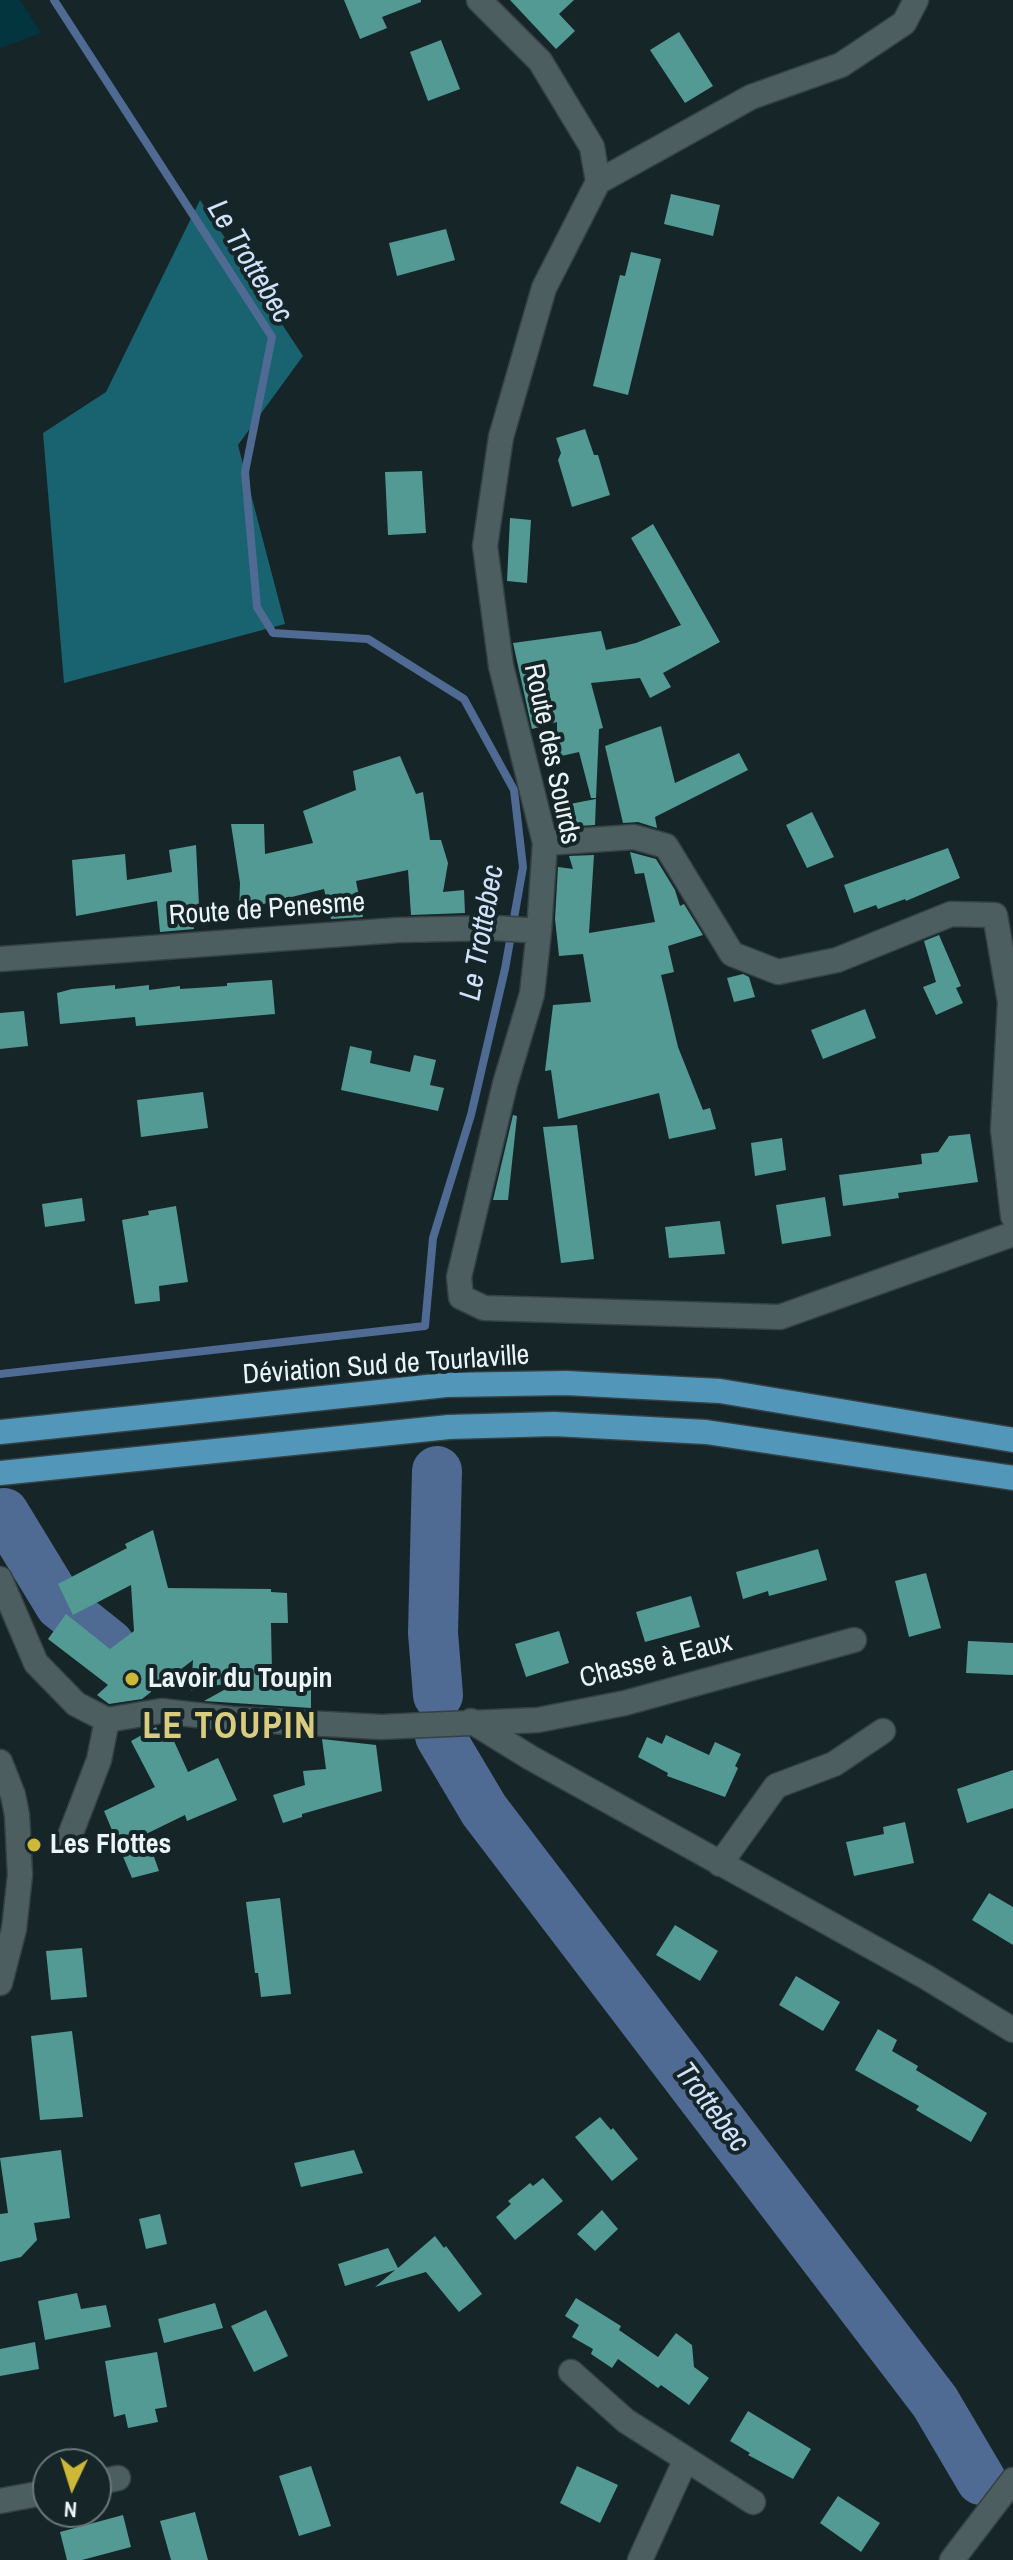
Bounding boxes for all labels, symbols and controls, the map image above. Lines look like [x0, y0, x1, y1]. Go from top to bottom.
water label: Le Trottebec [198, 194, 300, 330]
street label: Route des Sourds [515, 661, 587, 847]
water label: Le Trottebec [453, 862, 513, 1004]
street label: Route de Penesme [168, 886, 366, 934]
street label: Déviation Sud de Tourlaville [242, 1339, 530, 1393]
street label: Chasse à Eaux [576, 1626, 736, 1696]
place label: Lavoir du Toupin [148, 1662, 333, 1696]
marker: Lavoir du Toupin [123, 1670, 141, 1688]
district label: LE TOUPIN [143, 1706, 317, 1750]
place label: Les Flottes [50, 1828, 171, 1862]
marker: Les Flottes [25, 1836, 43, 1854]
water label: Trottebec [666, 2056, 756, 2160]
north arrow [32, 2448, 112, 2528]
text: N [63, 2495, 78, 2525]

